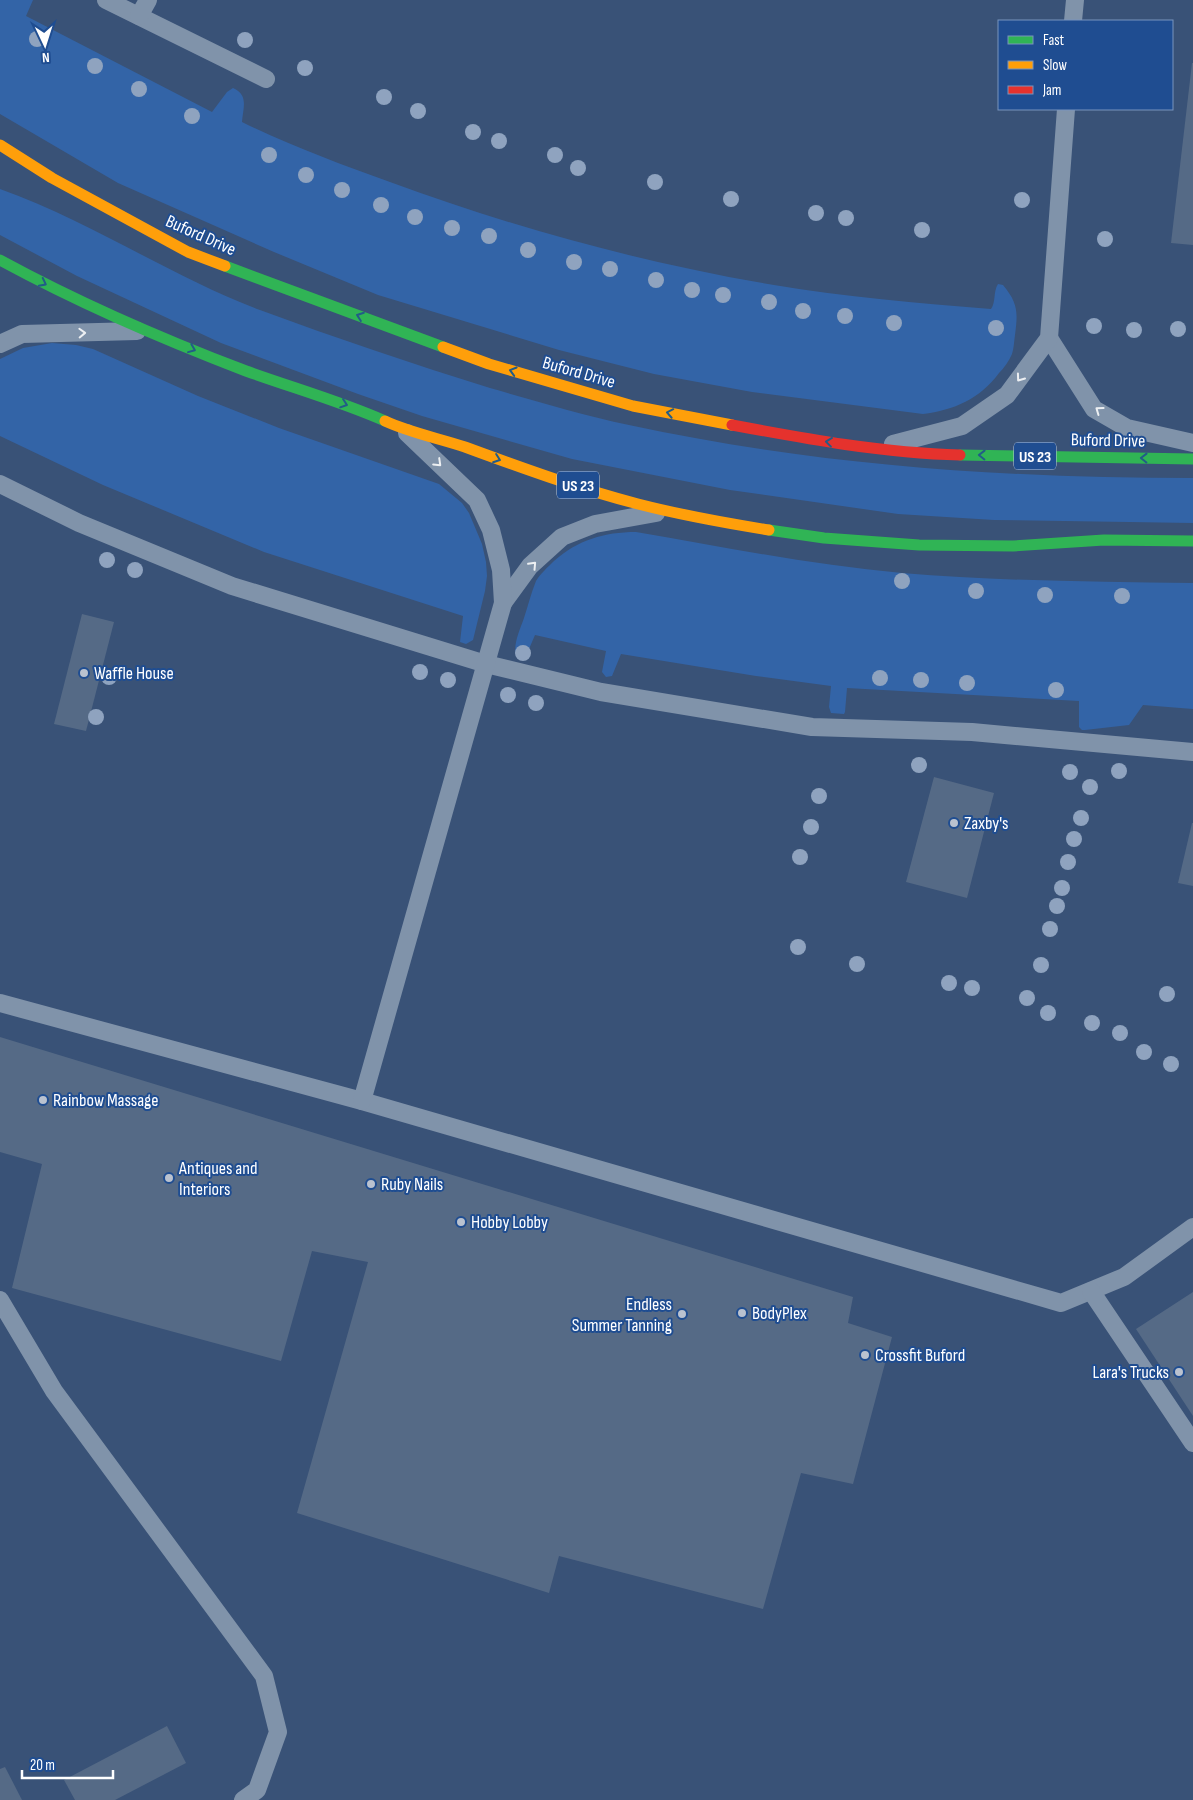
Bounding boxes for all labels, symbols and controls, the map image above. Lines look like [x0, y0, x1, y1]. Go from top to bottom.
north arrow [20, 20, 70, 70]
legend [998, 20, 1173, 110]
text: Fast [1043, 31, 1065, 50]
text: N [42, 49, 50, 66]
text: Slow [1043, 56, 1067, 75]
text: Jam [1042, 81, 1061, 100]
street label: Buford Drive [163, 211, 239, 260]
one-way arrow [38, 277, 47, 287]
one-way arrow [356, 312, 365, 322]
one-way arrow [78, 327, 86, 338]
one-way arrow [187, 343, 195, 353]
street label: Buford Drive [540, 352, 618, 393]
one-way arrow [509, 366, 517, 376]
one-way arrow [1017, 372, 1026, 382]
one-way arrow [340, 398, 348, 408]
one-way arrow [665, 408, 674, 418]
one-way arrow [1096, 408, 1105, 416]
street label: Buford Drive [1071, 429, 1145, 452]
one-way arrow [825, 437, 833, 448]
road number: US 23 [1014, 442, 1056, 470]
one-way arrow [978, 450, 986, 460]
one-way arrow [492, 453, 501, 463]
one-way arrow [1140, 453, 1148, 463]
one-way arrow [433, 457, 442, 466]
road number: US 23 [557, 472, 599, 498]
one-way arrow [527, 561, 536, 570]
place label: Waffle House [94, 663, 174, 684]
marker: Waffle House [78, 667, 90, 679]
place label: Zaxby's [964, 813, 1009, 834]
marker: Zaxby's [948, 817, 960, 829]
place label: Rainbow Massage [53, 1090, 158, 1111]
marker: Rainbow Massage [37, 1094, 49, 1106]
place label: Antiques and Interiors [178, 1158, 257, 1200]
marker: Antiques and Interiors [163, 1172, 175, 1184]
place label: Ruby Nails [381, 1174, 443, 1195]
marker: Ruby Nails [365, 1178, 377, 1190]
place label: Hobby Lobby [471, 1212, 548, 1233]
marker: Hobby Lobby [455, 1216, 467, 1228]
place label: Endless Summer Tanning [572, 1294, 672, 1336]
place label: BodyPlex [752, 1303, 807, 1324]
marker: BodyPlex [736, 1307, 748, 1319]
marker: Endless Summer Tanning [676, 1308, 688, 1320]
place label: Crossfit Buford [875, 1345, 965, 1366]
marker: Crossfit Buford [859, 1349, 871, 1361]
place label: Lara's Trucks [1093, 1362, 1169, 1383]
marker: Lara's Trucks [1173, 1366, 1185, 1378]
scale bar [22, 1748, 114, 1780]
text: 20 m [30, 1756, 55, 1775]

